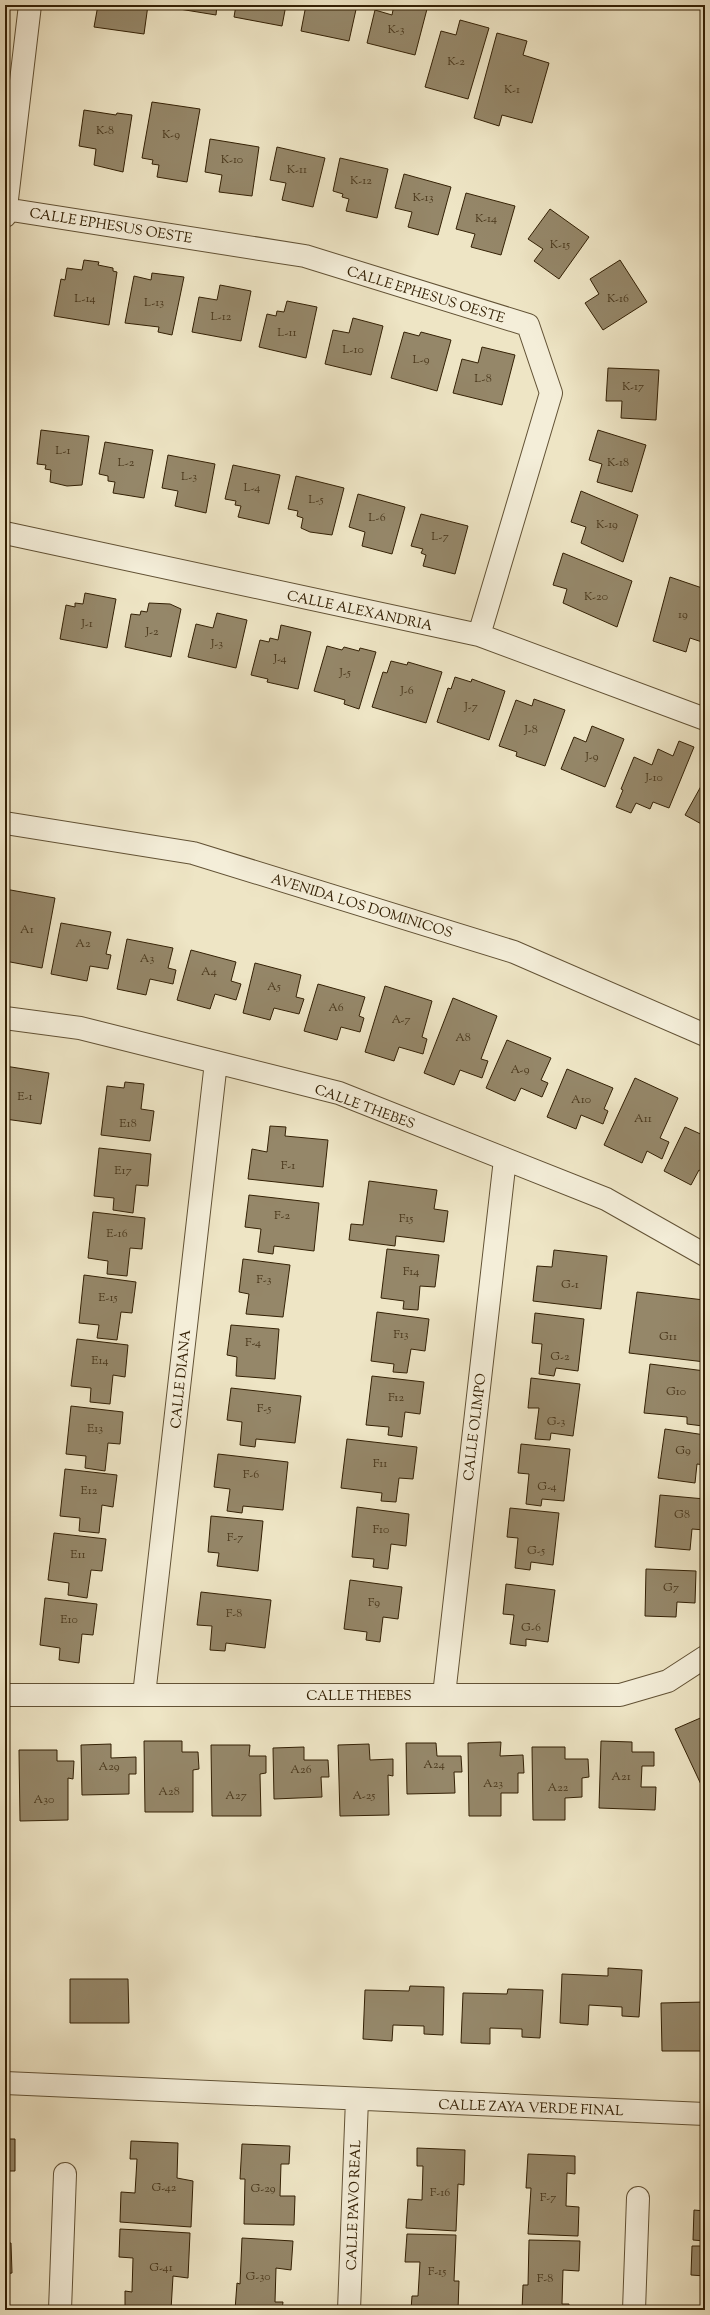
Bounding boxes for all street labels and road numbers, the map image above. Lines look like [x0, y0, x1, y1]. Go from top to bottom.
street label: CALLE EPHESUS OESTE [28, 204, 194, 250]
street label: CALLE EPHESUS OESTE [344, 262, 507, 330]
street label: CALLE ALEXANDRIA [285, 587, 435, 637]
street label: AVENIDA LOS DOMINICOS [268, 870, 455, 944]
street label: CALLE THEBES [311, 1080, 417, 1135]
street label: CALLE DIANA [167, 1328, 197, 1430]
street label: CALLE OLIMPO [459, 1372, 493, 1482]
street label: CALLE THEBES [306, 1687, 412, 1707]
street label: CALLE ZAYA VERDE FINAL [438, 2096, 624, 2122]
street label: CALLE PAVO REAL [343, 2139, 367, 2271]

